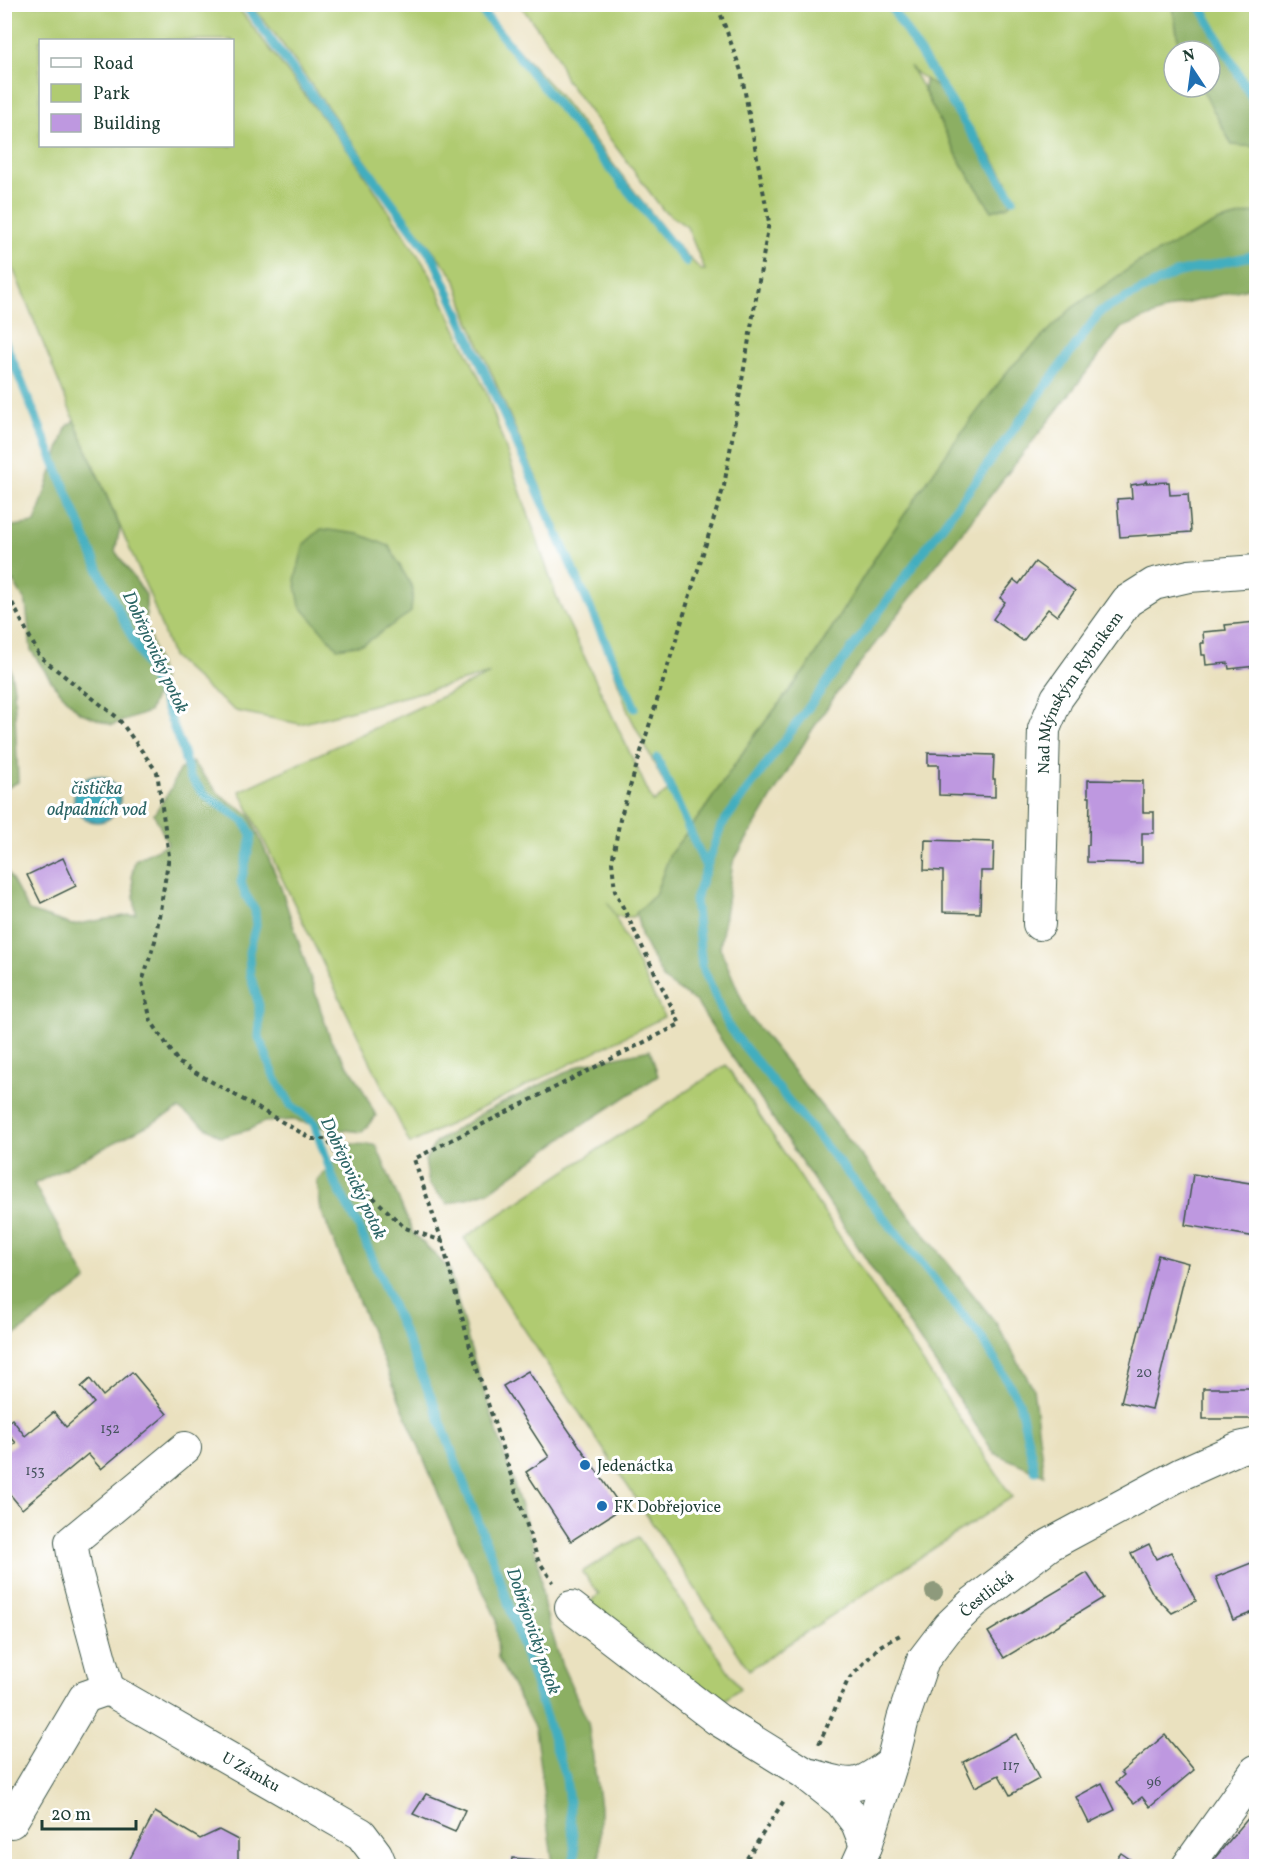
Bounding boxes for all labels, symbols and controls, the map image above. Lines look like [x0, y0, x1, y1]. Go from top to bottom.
legend [39, 39, 234, 147]
north arrow [1162, 39, 1222, 99]
text: N [1181, 44, 1198, 68]
text: Road [93, 52, 134, 77]
text: Park [93, 82, 130, 107]
text: Building [93, 112, 161, 137]
water label: Dobřejovický potok [115, 587, 194, 718]
street label: Nad Mlýnským Rybníkem [1034, 607, 1129, 774]
water label: čistička odpadních vod [47, 777, 147, 823]
water label: Dobřejovický potok [313, 1113, 392, 1244]
house number: 20 [1136, 1364, 1152, 1383]
house number: 152 [100, 1420, 120, 1439]
place label: Jedenáctka [597, 1456, 673, 1478]
marker: Jedenáctka [578, 1458, 592, 1472]
house number: 153 [25, 1462, 45, 1481]
place label: FK Dobřejovice [614, 1497, 721, 1519]
marker: FK Dobřejovice [595, 1499, 609, 1513]
water label: Dobřejovický potok [499, 1565, 566, 1698]
street label: Čestlická [955, 1566, 1019, 1623]
street label: U Zámku [217, 1747, 284, 1798]
house number: 117 [1002, 1757, 1020, 1776]
house number: 96 [1147, 1773, 1161, 1792]
scale bar [42, 1793, 136, 1831]
text: 20 m [51, 1803, 91, 1828]

